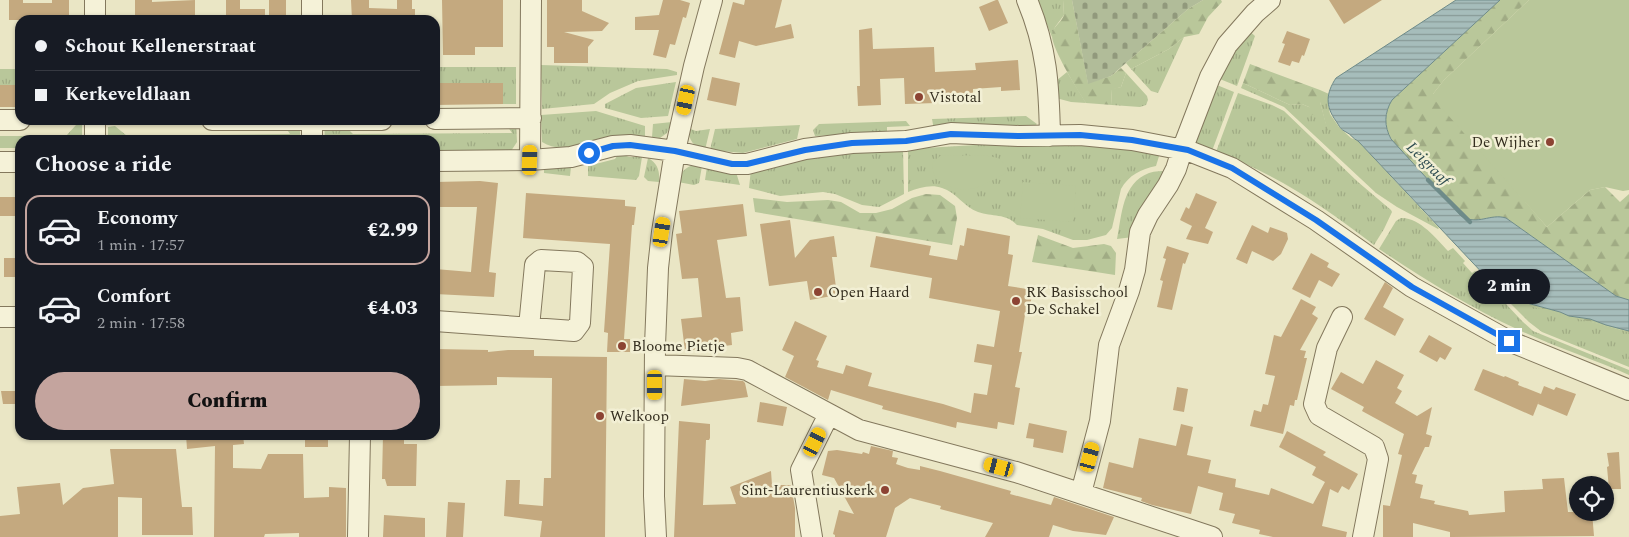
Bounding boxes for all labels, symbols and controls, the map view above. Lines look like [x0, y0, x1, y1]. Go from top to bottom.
text: Schout Kellenerstraat [65, 32, 256, 61]
text: Kerkeveldlaan [65, 80, 191, 109]
car [675, 84, 696, 116]
place label: Vistotal [929, 86, 982, 109]
marker: Vistotal [913, 91, 925, 103]
place label: De Wijher [1471, 131, 1540, 154]
water label: Leigraaf [1401, 136, 1458, 193]
marker: De Wijher [1544, 136, 1556, 148]
route start [578, 142, 600, 164]
car [521, 145, 538, 175]
text: Choose a ride [35, 148, 172, 181]
text: Economy [97, 204, 178, 233]
icon: car [37, 208, 82, 253]
text: €2.99 [367, 216, 418, 245]
car [652, 216, 671, 248]
text: 1 min · 17:57 [97, 233, 185, 257]
callout: 2 min [1468, 268, 1550, 304]
text: 2 min [1487, 274, 1531, 298]
place label: Open Haard [828, 281, 910, 304]
place label: RK Basisschool De Schakel [1026, 281, 1128, 321]
text: Comfort [97, 282, 171, 311]
icon: car [37, 286, 82, 331]
marker: Open Haard [812, 286, 824, 298]
text: €4.03 [367, 294, 418, 323]
marker: RK Basisschool De Schakel [1010, 295, 1022, 307]
text: 2 min · 17:58 [97, 311, 185, 335]
route end [1498, 330, 1520, 352]
place label: Bloome Pietje [632, 335, 725, 358]
marker: Bloome Pietje [616, 340, 628, 352]
car [647, 370, 662, 400]
button: Confirm [35, 372, 420, 430]
place label: Welkoop [610, 405, 669, 428]
marker: Welkoop [594, 410, 606, 422]
car [801, 425, 828, 459]
car [1078, 441, 1101, 473]
car [982, 456, 1015, 478]
map controls [1569, 476, 1614, 521]
button: locate [1569, 476, 1614, 521]
place label: Sint-Laurentiuskerk [741, 479, 875, 502]
marker: Sint-Laurentiuskerk [879, 484, 891, 496]

